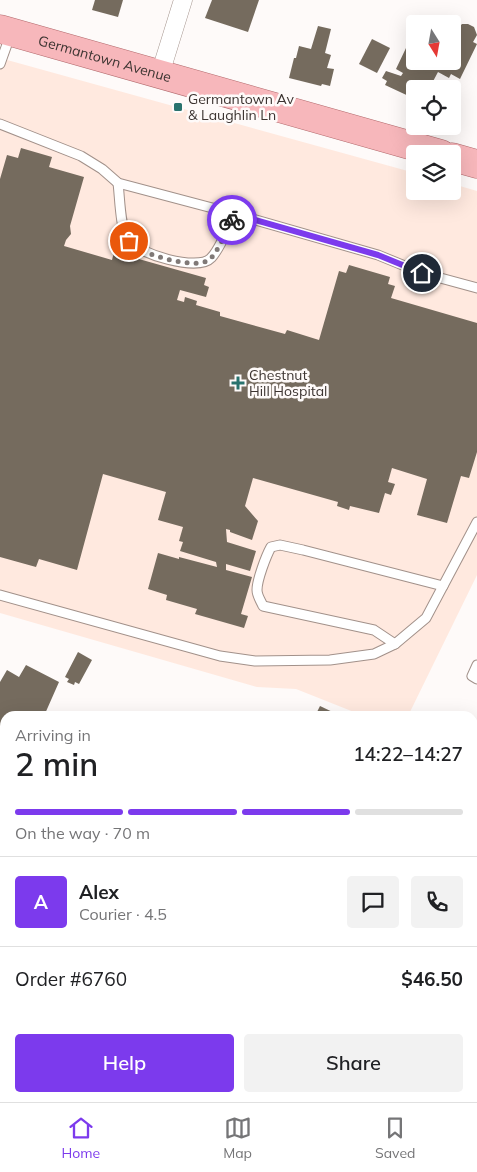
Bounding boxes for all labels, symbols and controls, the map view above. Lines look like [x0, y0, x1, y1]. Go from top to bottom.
north arrow [406, 15, 461, 70]
map controls [406, 15, 461, 200]
street label: Germantown Avenue [36, 31, 173, 86]
button: locate [406, 80, 461, 135]
place label: Germantown Av & Laughlin Ln [188, 90, 294, 124]
marker: Germantown Av & Laughlin Ln [172, 101, 184, 113]
button: layers [406, 145, 461, 200]
courier [207, 195, 257, 245]
icon: bike [218, 206, 246, 234]
pin [108, 220, 150, 262]
icon: bag [115, 227, 143, 255]
pin [401, 252, 443, 294]
icon: home [408, 259, 436, 287]
place label: Chestnut Hill Hospital [249, 366, 327, 400]
marker: Chestnut Hill Hospital [231, 376, 245, 390]
text: Arriving in [15, 725, 91, 745]
text: 14:22–14:27 [353, 742, 463, 766]
text: 2 min [15, 744, 98, 784]
text: On the way · 70 m [15, 823, 150, 843]
button: chat [347, 876, 399, 928]
button: phone [411, 876, 463, 928]
text: Alex [79, 880, 119, 904]
text: A [34, 890, 48, 914]
text: Courier · 4.5 [79, 904, 167, 924]
text: Order #6760 [15, 967, 127, 991]
text: $46.50 [401, 967, 463, 991]
button: Help [15, 1034, 234, 1092]
button: Share [244, 1034, 463, 1092]
tab: Home [62, 1114, 100, 1162]
tab: Map [223, 1114, 252, 1162]
tab: Saved [375, 1114, 415, 1162]

